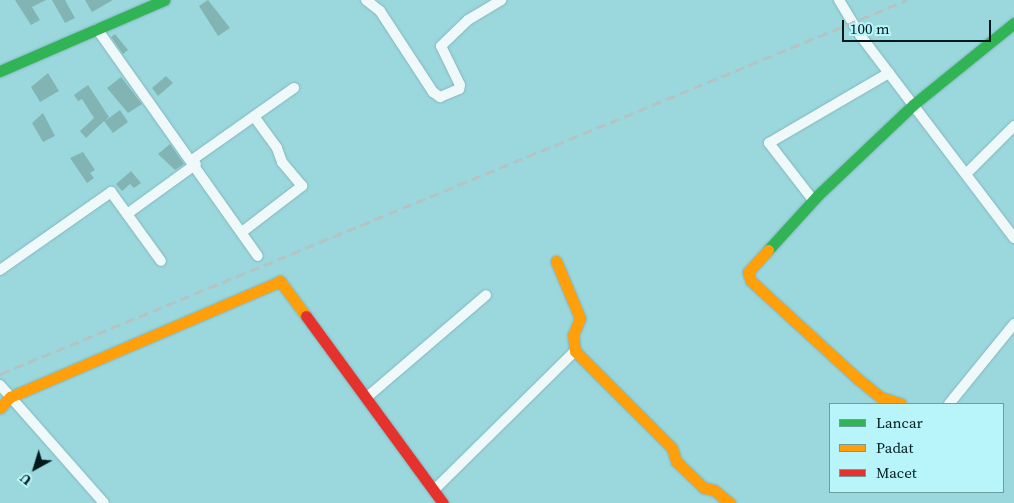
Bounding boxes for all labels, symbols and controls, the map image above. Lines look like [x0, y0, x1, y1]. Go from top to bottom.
scale bar [844, 10, 993, 42]
text: 100 m [850, 18, 890, 39]
legend [829, 403, 1004, 493]
text: Lancar [876, 412, 923, 433]
text: Padat [876, 437, 913, 458]
north arrow [10, 443, 60, 493]
text: Macet [876, 462, 917, 483]
text: U [15, 469, 36, 491]

